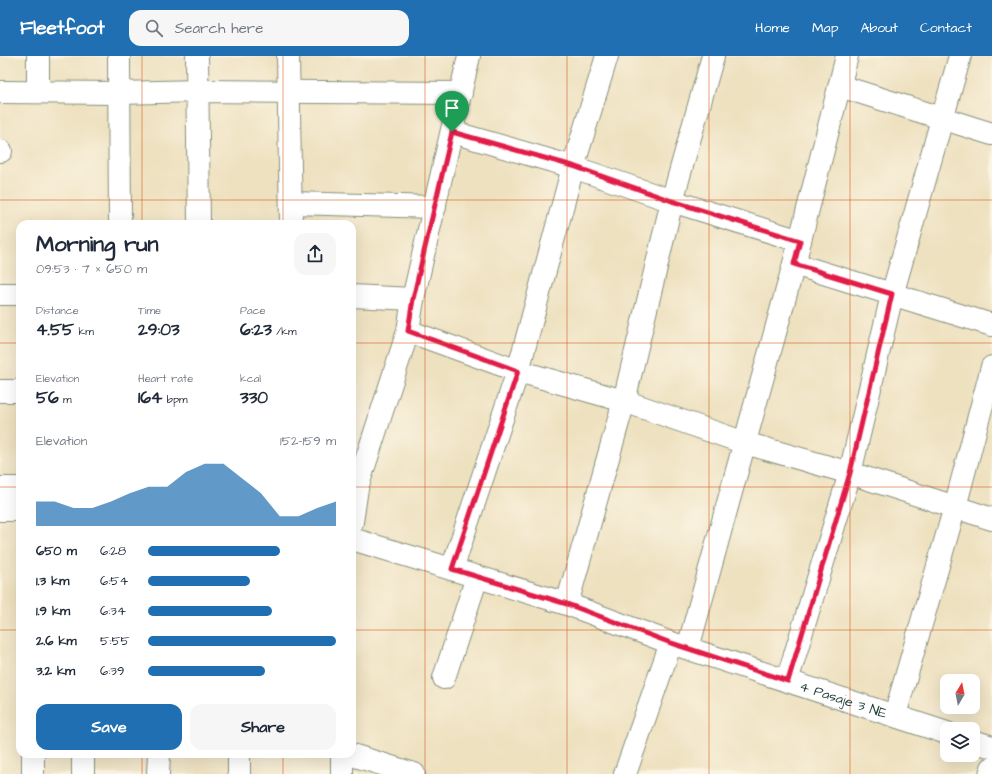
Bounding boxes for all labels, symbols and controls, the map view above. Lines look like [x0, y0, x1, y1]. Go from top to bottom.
search box [129, 10, 409, 46]
text: Fleetfoot [20, 15, 105, 42]
icon: search [143, 17, 165, 39]
text: Search here [175, 18, 263, 39]
text: Home [755, 18, 790, 38]
text: Map [812, 18, 838, 38]
text: About [860, 18, 898, 38]
text: Contact [920, 18, 972, 38]
pin [435, 91, 469, 132]
icon: arrive [441, 97, 463, 119]
text: Morning run [36, 229, 159, 260]
button: share [294, 233, 336, 275]
text: 09:53 · 7 × 650 m [36, 260, 147, 278]
text: Distance [36, 303, 79, 318]
text: Time [138, 303, 161, 318]
text: Pace [240, 303, 266, 318]
text: 4.55 [36, 318, 74, 342]
text: 29:03 [138, 318, 180, 342]
text: 6:23 [240, 318, 272, 342]
text: km [74, 324, 94, 339]
text: /km [272, 324, 297, 339]
text: Elevation [36, 371, 79, 386]
text: Heart rate [138, 371, 193, 386]
text: kcal [240, 371, 261, 386]
text: 56 [36, 386, 59, 410]
text: 164 [138, 386, 162, 410]
text: 330 [240, 386, 268, 410]
text: m [59, 392, 72, 407]
text: bpm [162, 392, 188, 407]
text: Elevation [36, 432, 87, 450]
text: 152–159 m [280, 432, 336, 450]
text: 650 m [36, 542, 77, 560]
text: 6:28 [100, 542, 126, 560]
text: 1.3 km [36, 572, 69, 590]
text: 6:54 [100, 572, 128, 590]
text: 1.9 km [36, 602, 70, 620]
text: 6:34 [100, 602, 126, 620]
text: 2.6 km [36, 632, 77, 650]
text: 5:55 [100, 632, 130, 650]
text: 3.2 km [36, 662, 75, 680]
text: 6:39 [100, 662, 124, 680]
north arrow [940, 674, 980, 714]
map controls [940, 674, 980, 762]
street label: 4 Pasaje 3 NE [797, 677, 890, 724]
button: Save [36, 704, 182, 750]
button: Share [190, 704, 336, 750]
button: layers [940, 722, 980, 762]

